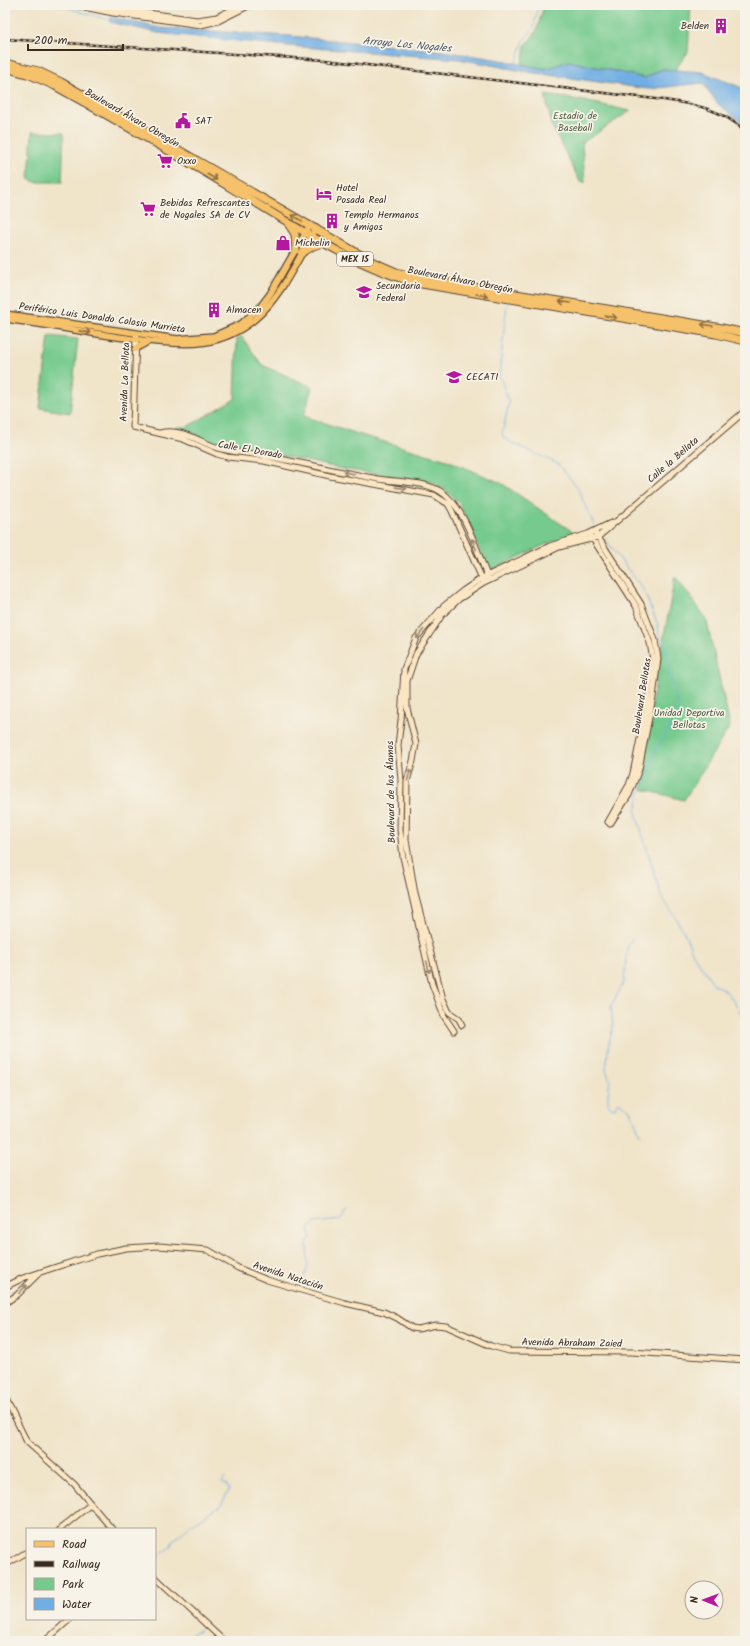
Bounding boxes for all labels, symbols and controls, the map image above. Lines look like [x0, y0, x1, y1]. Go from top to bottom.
building icon: Belden [712, 17, 730, 35]
place label: Belden [681, 18, 709, 34]
scale bar [28, 26, 123, 52]
text: 200 m [34, 31, 68, 50]
water label: Arroyo Los Nogales [362, 32, 453, 58]
street label: Boulevard Álvaro Obregón [82, 84, 182, 152]
park label: Estadio de Baseball [553, 108, 598, 136]
public building icon: SAT [174, 112, 192, 130]
place label: SAT [195, 113, 213, 129]
supermarket icon: Oxxo [156, 152, 174, 170]
place label: Oxxo [177, 153, 197, 169]
one-way arrow [206, 173, 218, 181]
place label: Hotel Posada Real [336, 180, 387, 208]
hotel icon: Hotel Posada Real [315, 185, 333, 203]
place label: Bebidas Refrescantes de Nogales SA de CV [160, 195, 250, 223]
supermarket icon: Bebidas Refrescantes de Nogales SA de CV [139, 200, 157, 218]
place label: Templo Hermanos y Amigos [343, 207, 420, 235]
building icon: Templo Hermanos y Amigos [323, 212, 341, 230]
one-way arrow [291, 213, 303, 221]
shop icon: Michelin [274, 234, 292, 252]
place label: Michelin [295, 235, 330, 251]
road number: MEX 15 [337, 252, 373, 266]
street label: Boulevard Álvaro Obregón [406, 262, 514, 298]
place label: Secundaria Federal [376, 278, 421, 306]
school or university icon: Secundaria Federal [355, 283, 373, 301]
one-way arrow [476, 291, 489, 299]
street label: Periférico Luis Donaldo Colosio Murrieta [18, 298, 186, 338]
one-way arrow [559, 298, 572, 306]
building icon: Almacen [205, 301, 223, 319]
place label: Almacen [226, 302, 261, 318]
one-way arrow [604, 313, 617, 321]
one-way arrow [701, 321, 714, 329]
one-way arrow [78, 328, 91, 336]
street label: Avenida La Bellota [116, 342, 134, 422]
school or university icon: CECATI [445, 368, 463, 386]
place label: CECATI [466, 369, 498, 385]
street label: Calle la Bellota [644, 433, 703, 487]
street label: Calle El Dorado [217, 436, 284, 464]
one-way arrow [342, 469, 355, 477]
one-way arrow [395, 484, 408, 492]
one-way arrow [470, 539, 478, 551]
one-way arrow [415, 629, 424, 640]
street label: Boulevard Bellotas [628, 656, 656, 735]
park label: Unidad Deportiva Bellotas [653, 705, 725, 733]
street label: Boulevard de los Álamos [382, 740, 400, 843]
one-way arrow [406, 769, 413, 782]
one-way arrow [425, 960, 433, 973]
street label: Avenida Natación [251, 1257, 325, 1295]
one-way arrow [18, 1284, 28, 1294]
street label: Avenida Abraham Zaied [522, 1334, 623, 1352]
legend [26, 1528, 156, 1620]
text: Road [62, 1535, 87, 1554]
text: Railway [62, 1555, 100, 1574]
text: Park [62, 1575, 84, 1594]
north arrow [684, 1580, 724, 1620]
text: Water [62, 1595, 92, 1614]
text: N [686, 1596, 704, 1603]

